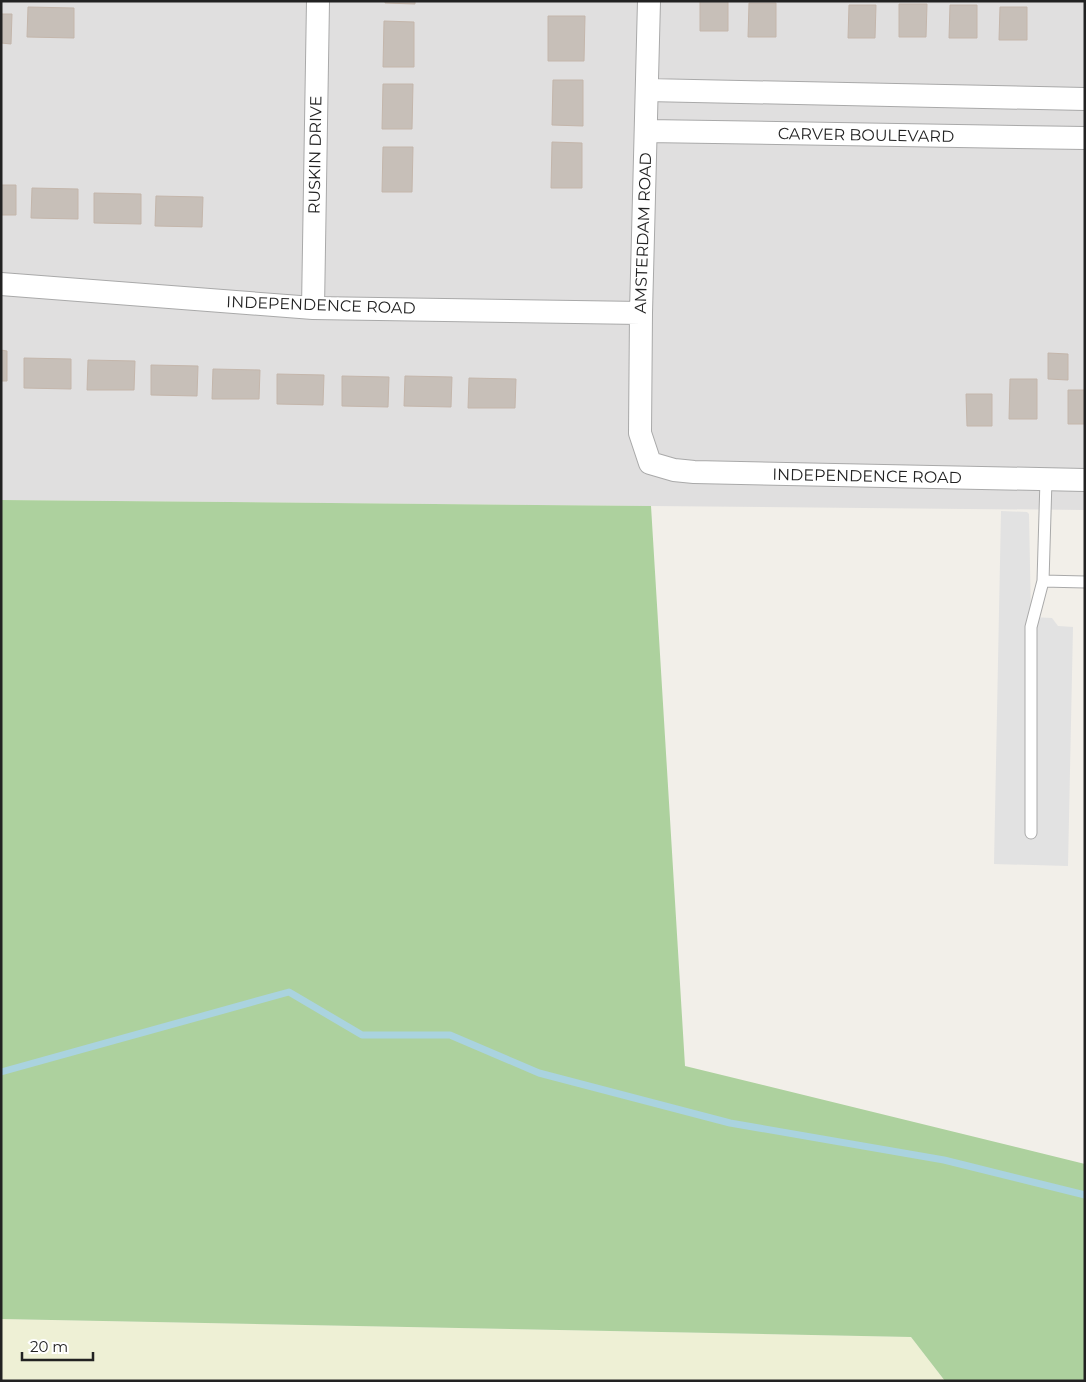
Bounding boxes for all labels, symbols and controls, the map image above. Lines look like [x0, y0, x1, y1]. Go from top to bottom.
street label: RUSKIN DRIVE [304, 96, 326, 214]
street label: CARVER BOULEVARD [778, 124, 954, 146]
street label: AMSTERDAM ROAD [631, 152, 655, 314]
street label: INDEPENDENCE ROAD [226, 292, 416, 318]
street label: INDEPENDENCE ROAD [772, 465, 962, 487]
scale bar [22, 1330, 94, 1362]
text: 20 m [30, 1337, 68, 1356]

